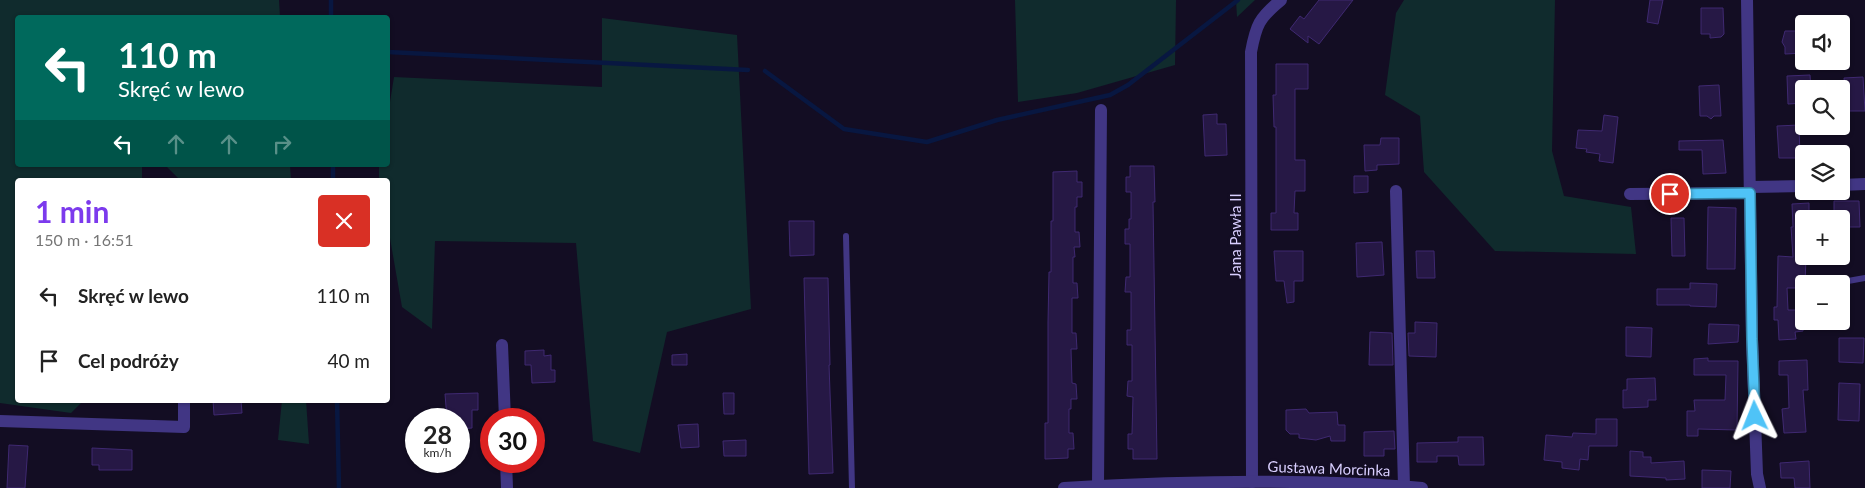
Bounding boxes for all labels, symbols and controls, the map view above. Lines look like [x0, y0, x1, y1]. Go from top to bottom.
map controls [1795, 15, 1850, 330]
button: sound [1795, 15, 1850, 70]
text: 110 m [118, 33, 217, 75]
icon: left [35, 35, 100, 100]
text: Skręć w lewo [118, 75, 245, 102]
button: search [1795, 80, 1850, 135]
icon: left [109, 130, 137, 158]
icon: ahead [162, 130, 190, 158]
icon: ahead [215, 130, 243, 158]
icon: right [268, 130, 296, 158]
button: layers [1795, 145, 1850, 200]
pin [1649, 173, 1691, 215]
icon: arrive [1656, 180, 1684, 208]
text: 1 min [35, 193, 109, 229]
street label: Jana Pawła II [1226, 193, 1244, 279]
button: close [318, 195, 370, 247]
button: + [1795, 210, 1850, 265]
text: 150 m · 16:51 [35, 230, 134, 249]
button: − [1795, 275, 1850, 330]
icon: left [35, 282, 63, 310]
text: Skręć w lewo [78, 284, 189, 307]
text: 110 m [316, 284, 370, 307]
icon: arrive [35, 347, 63, 375]
text: Cel podróży [78, 349, 179, 372]
text: 40 m [327, 349, 370, 372]
position arrow [1728, 389, 1780, 441]
speed limit sign: 30 [480, 408, 545, 473]
text: 28 [423, 419, 452, 449]
text: km/h [423, 445, 452, 460]
street label: Gustawa Morcinka [1267, 457, 1391, 479]

